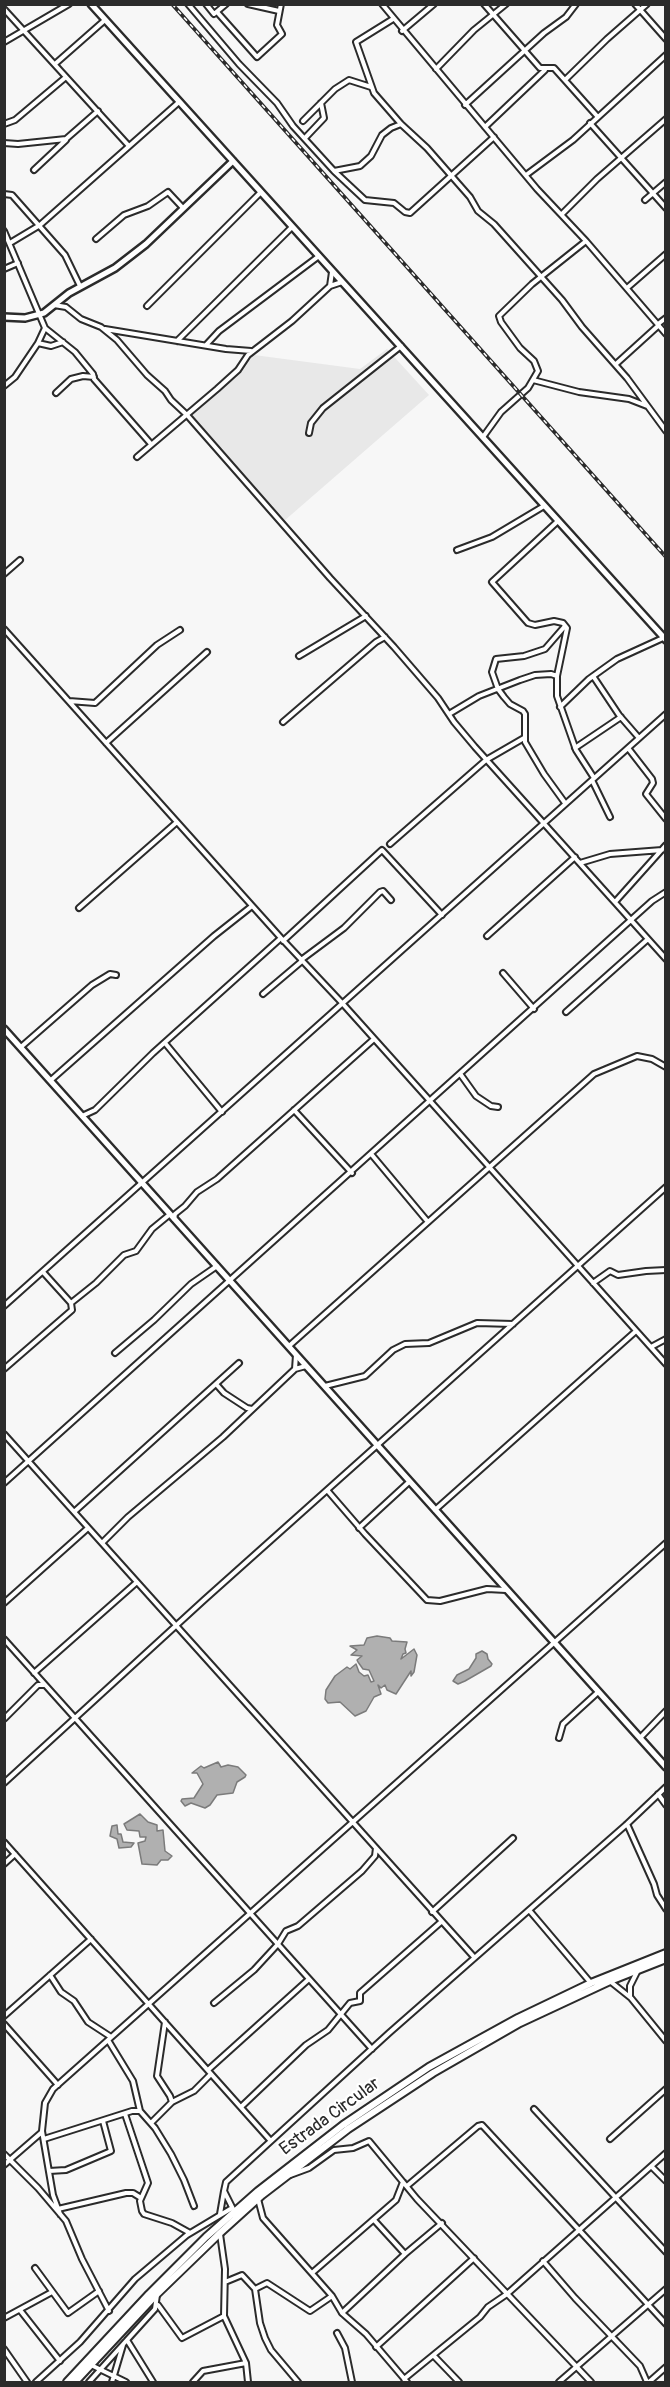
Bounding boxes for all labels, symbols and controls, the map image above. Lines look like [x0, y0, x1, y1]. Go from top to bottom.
street label: Estrada Circular [276, 2073, 384, 2161]

